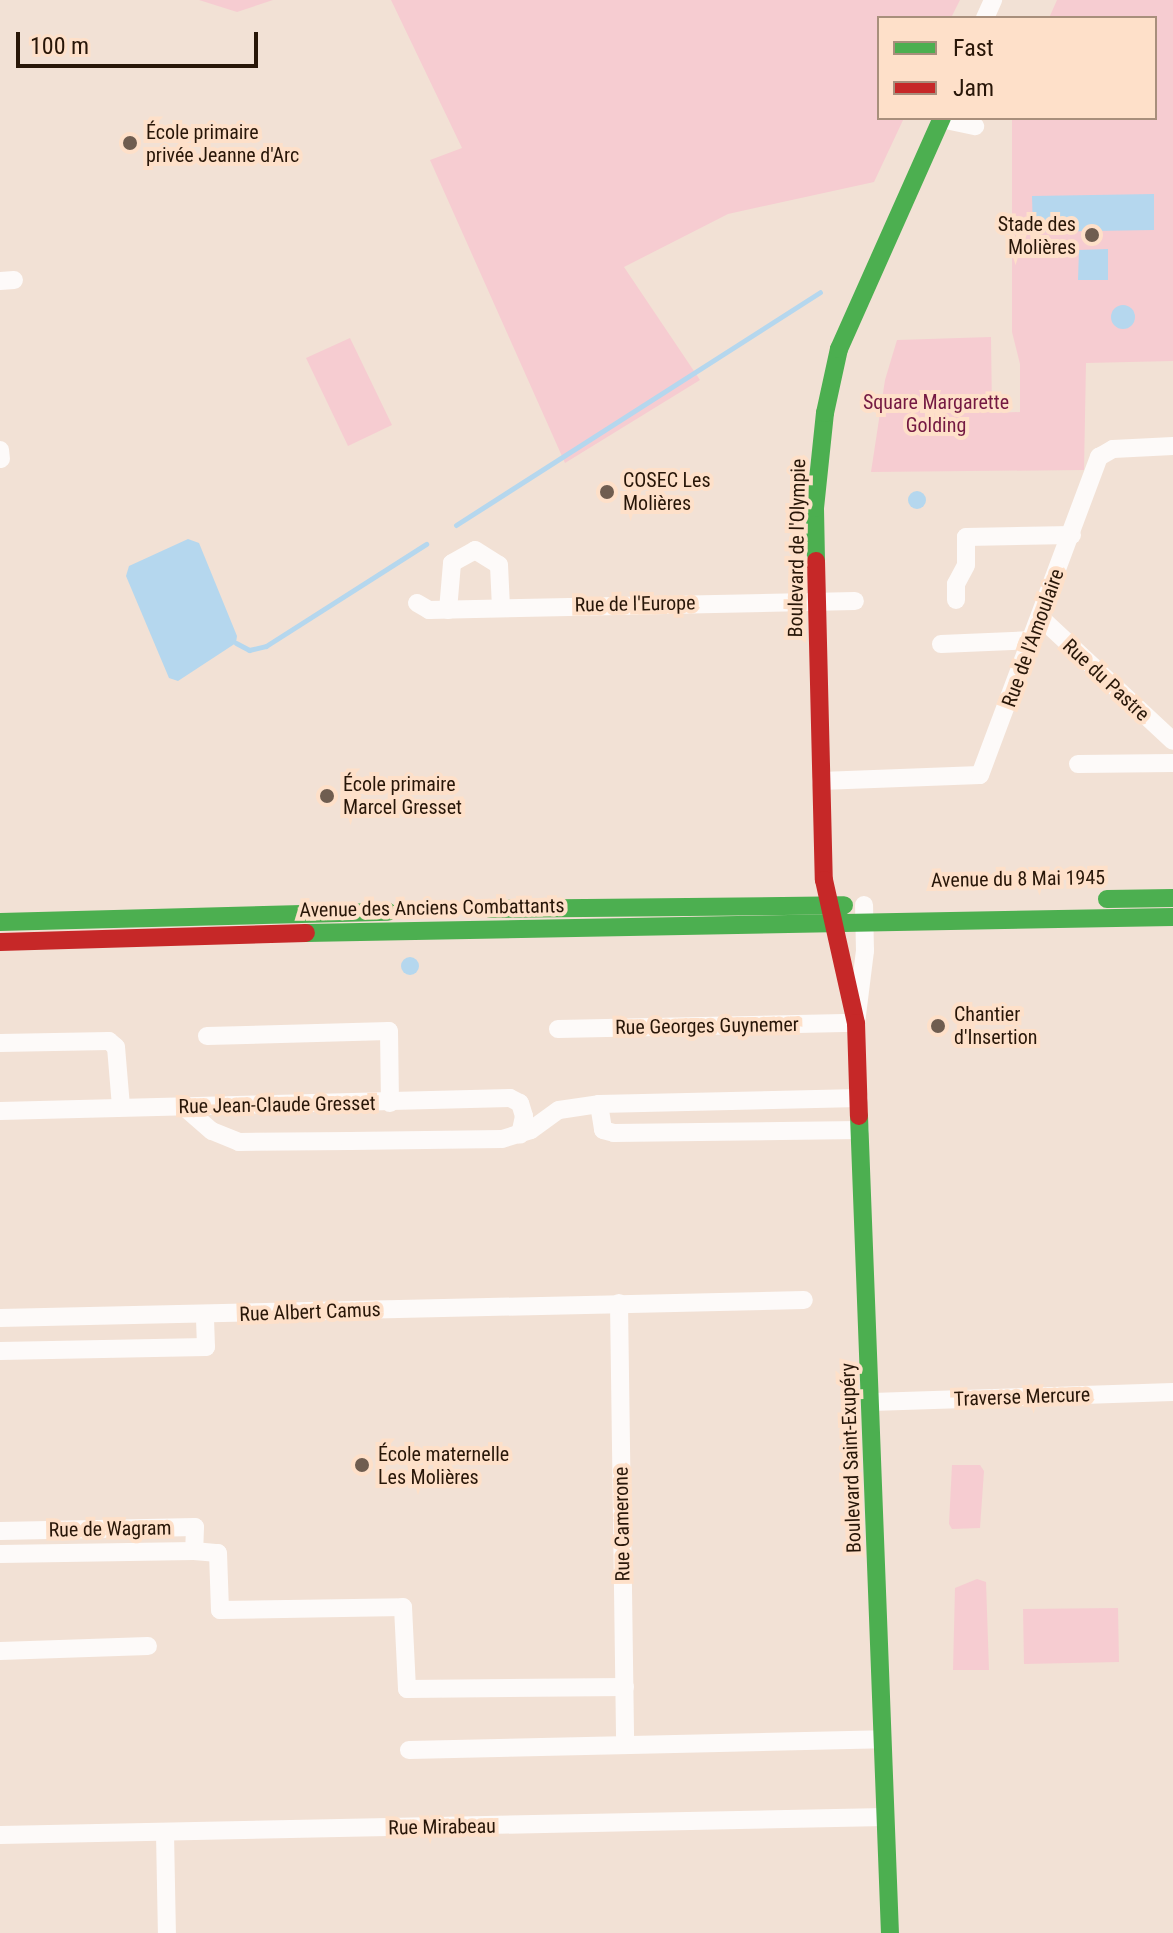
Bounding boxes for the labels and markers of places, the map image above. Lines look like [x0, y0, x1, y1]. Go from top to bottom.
place label: École primaire privée Jeanne d'Arc [146, 120, 299, 167]
marker: École primaire privée Jeanne d'Arc [121, 134, 139, 152]
place label: Stade des Molières [998, 212, 1076, 259]
marker: Stade des Molières [1083, 226, 1101, 244]
place label: COSEC Les Molières [623, 468, 711, 515]
marker: COSEC Les Molières [598, 483, 616, 501]
place label: École primaire Marcel Gresset [343, 772, 462, 819]
marker: École primaire Marcel Gresset [318, 787, 336, 805]
place label: Chantier d'Insertion [954, 1002, 1037, 1049]
marker: Chantier d'Insertion [929, 1017, 947, 1035]
place label: École maternelle Les Molières [378, 1442, 509, 1489]
marker: École maternelle Les Molières [353, 1456, 371, 1474]

